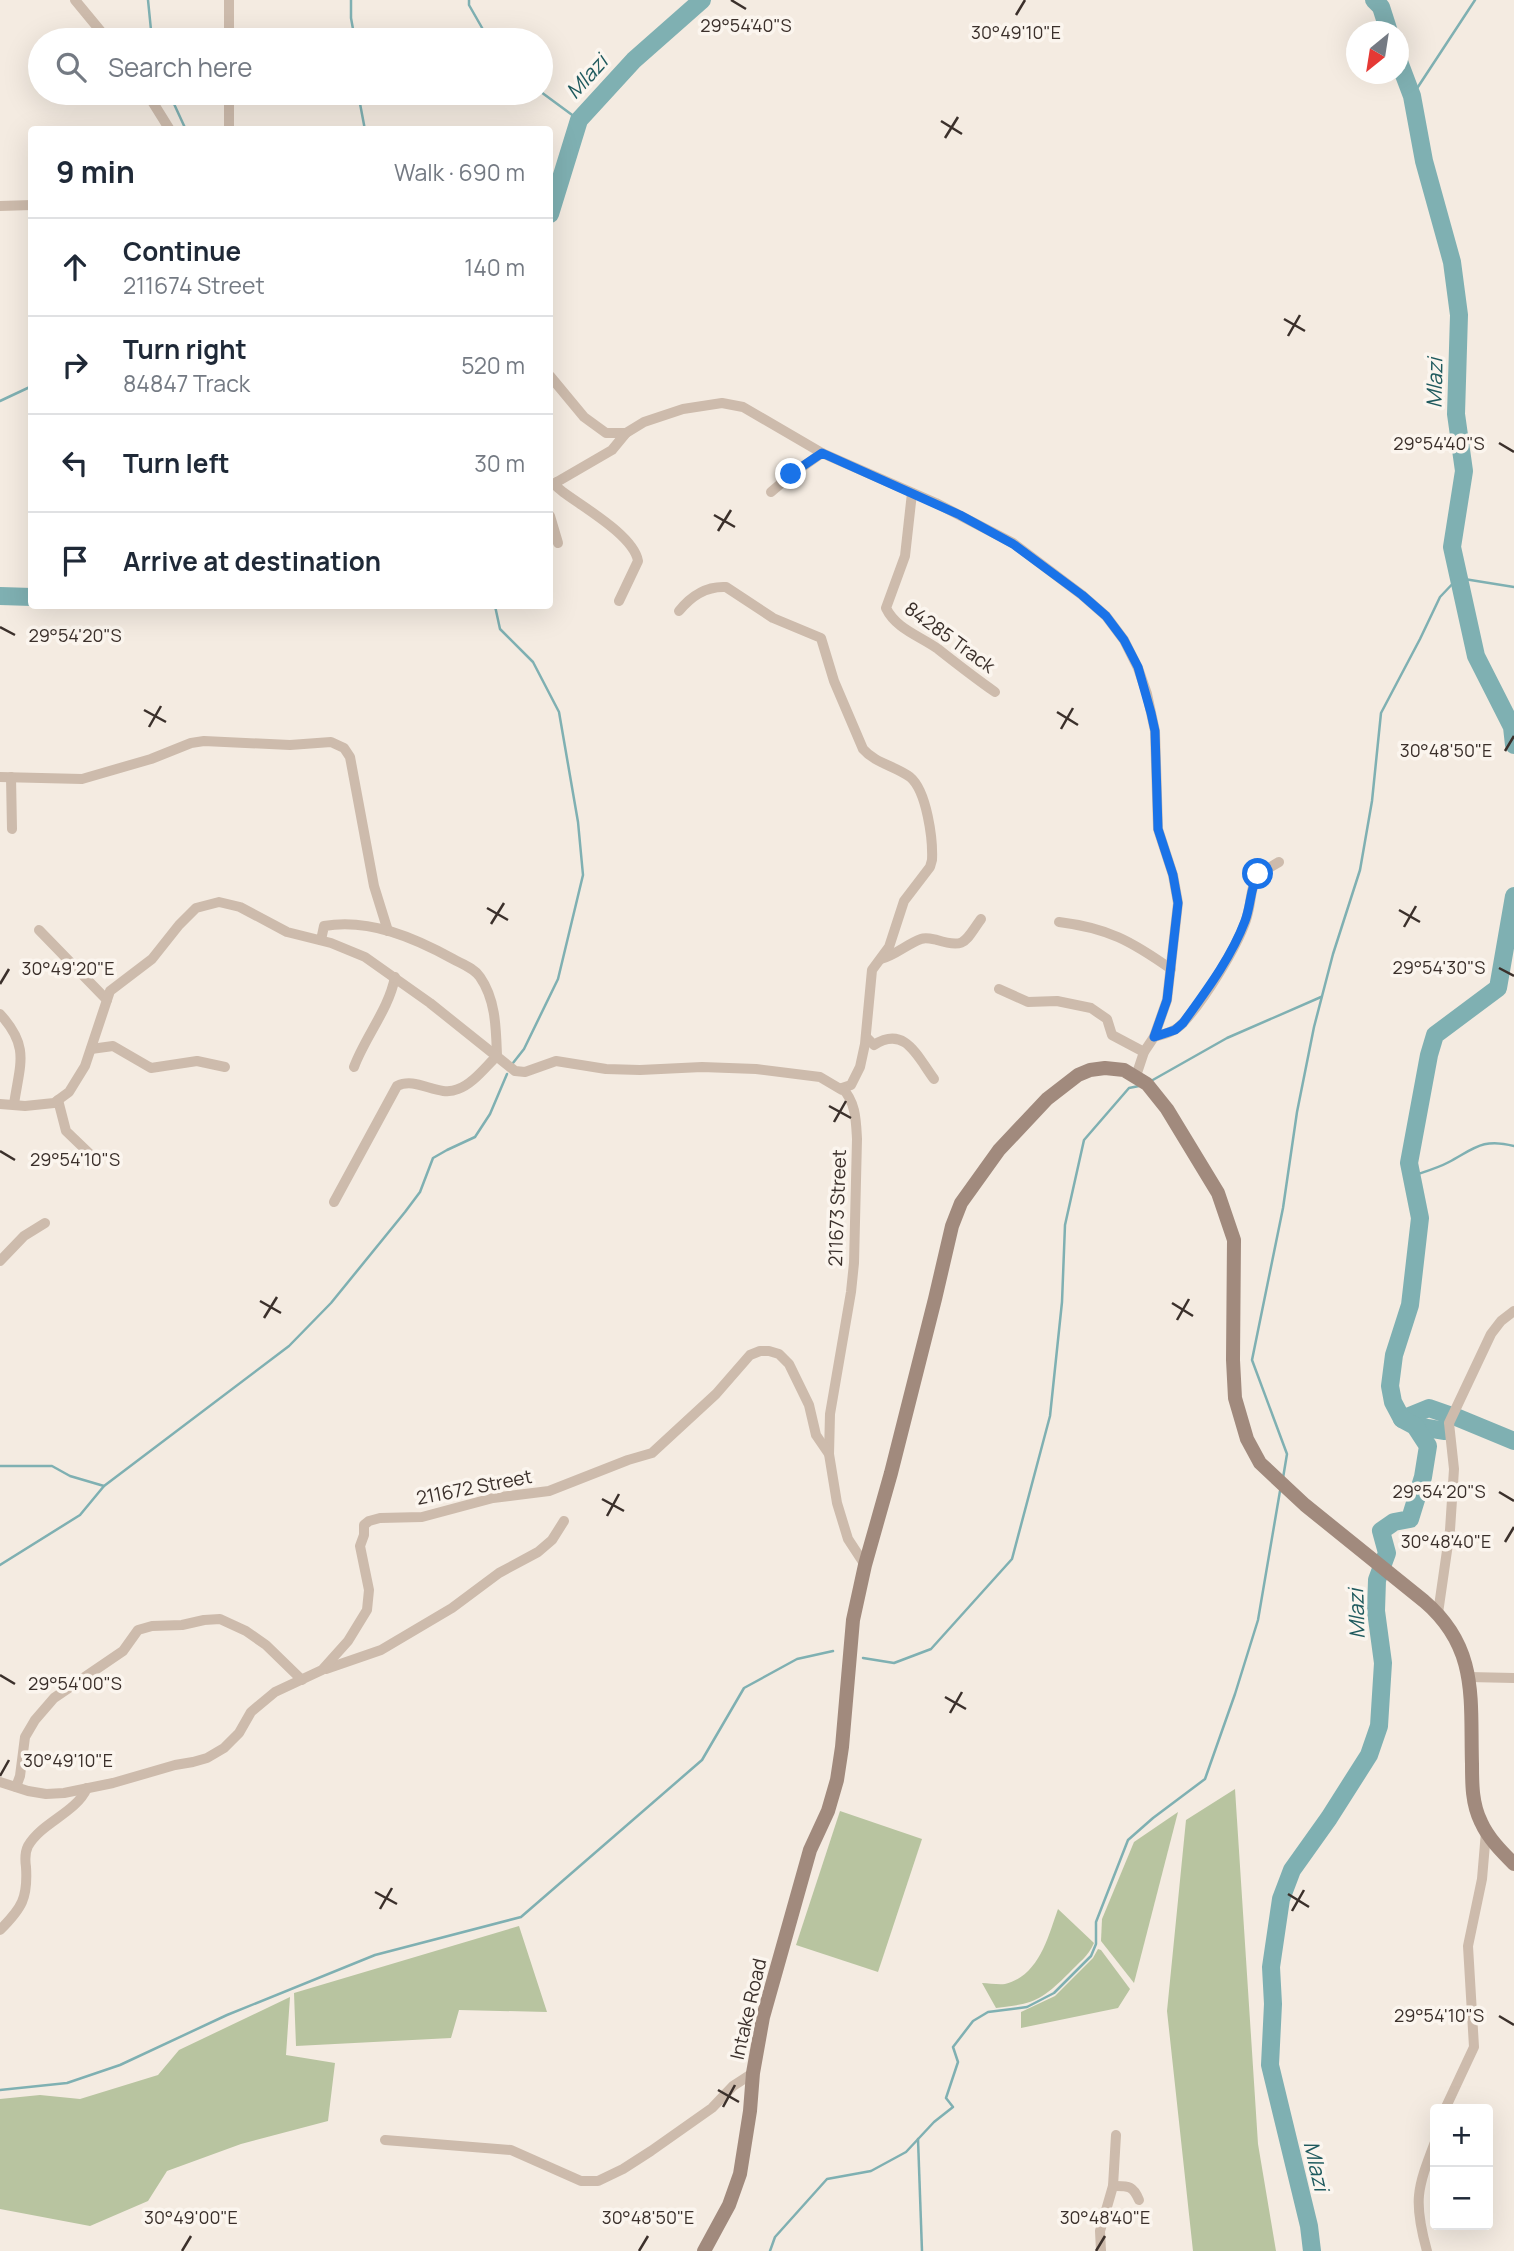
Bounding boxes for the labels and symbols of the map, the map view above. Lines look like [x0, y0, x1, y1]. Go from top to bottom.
text: 29°54'40"S [700, 13, 792, 37]
text: 30°49'10"E [971, 20, 1061, 44]
north arrow [1346, 21, 1409, 84]
water label: Mlazi [559, 46, 616, 104]
water label: Mlazi [1420, 355, 1448, 408]
text: 29°54'40"S [1393, 431, 1485, 455]
route end [775, 458, 806, 489]
street label: 84285 Track [899, 595, 1001, 679]
text: 29°54'20"S [28, 623, 122, 647]
text: 30°48'50"E [1400, 738, 1492, 762]
route start [1242, 858, 1273, 889]
text: 29°54'30"S [1393, 955, 1485, 979]
text: 30°49'20"E [21, 956, 115, 980]
text: 29°54'10"S [30, 1147, 120, 1171]
street label: 211673 Street [822, 1149, 852, 1267]
street label: 211672 Street [414, 1463, 534, 1511]
text: 29°54'20"S [1392, 1479, 1486, 1503]
text: 30°48'40"E [1401, 1529, 1491, 1553]
water label: Mlazi [1341, 1585, 1371, 1640]
text: 29°54'00"S [28, 1671, 122, 1695]
text: 30°49'10"E [23, 1748, 113, 1772]
street label: Intake Road [724, 1956, 772, 2062]
text: 29°54'10"S [1394, 2003, 1484, 2027]
water label: Mlazi [1298, 2138, 1337, 2196]
text: 30°49'00"E [144, 2205, 238, 2229]
text: 30°48'50"E [602, 2205, 694, 2229]
text: 30°48'40"E [1060, 2205, 1150, 2229]

